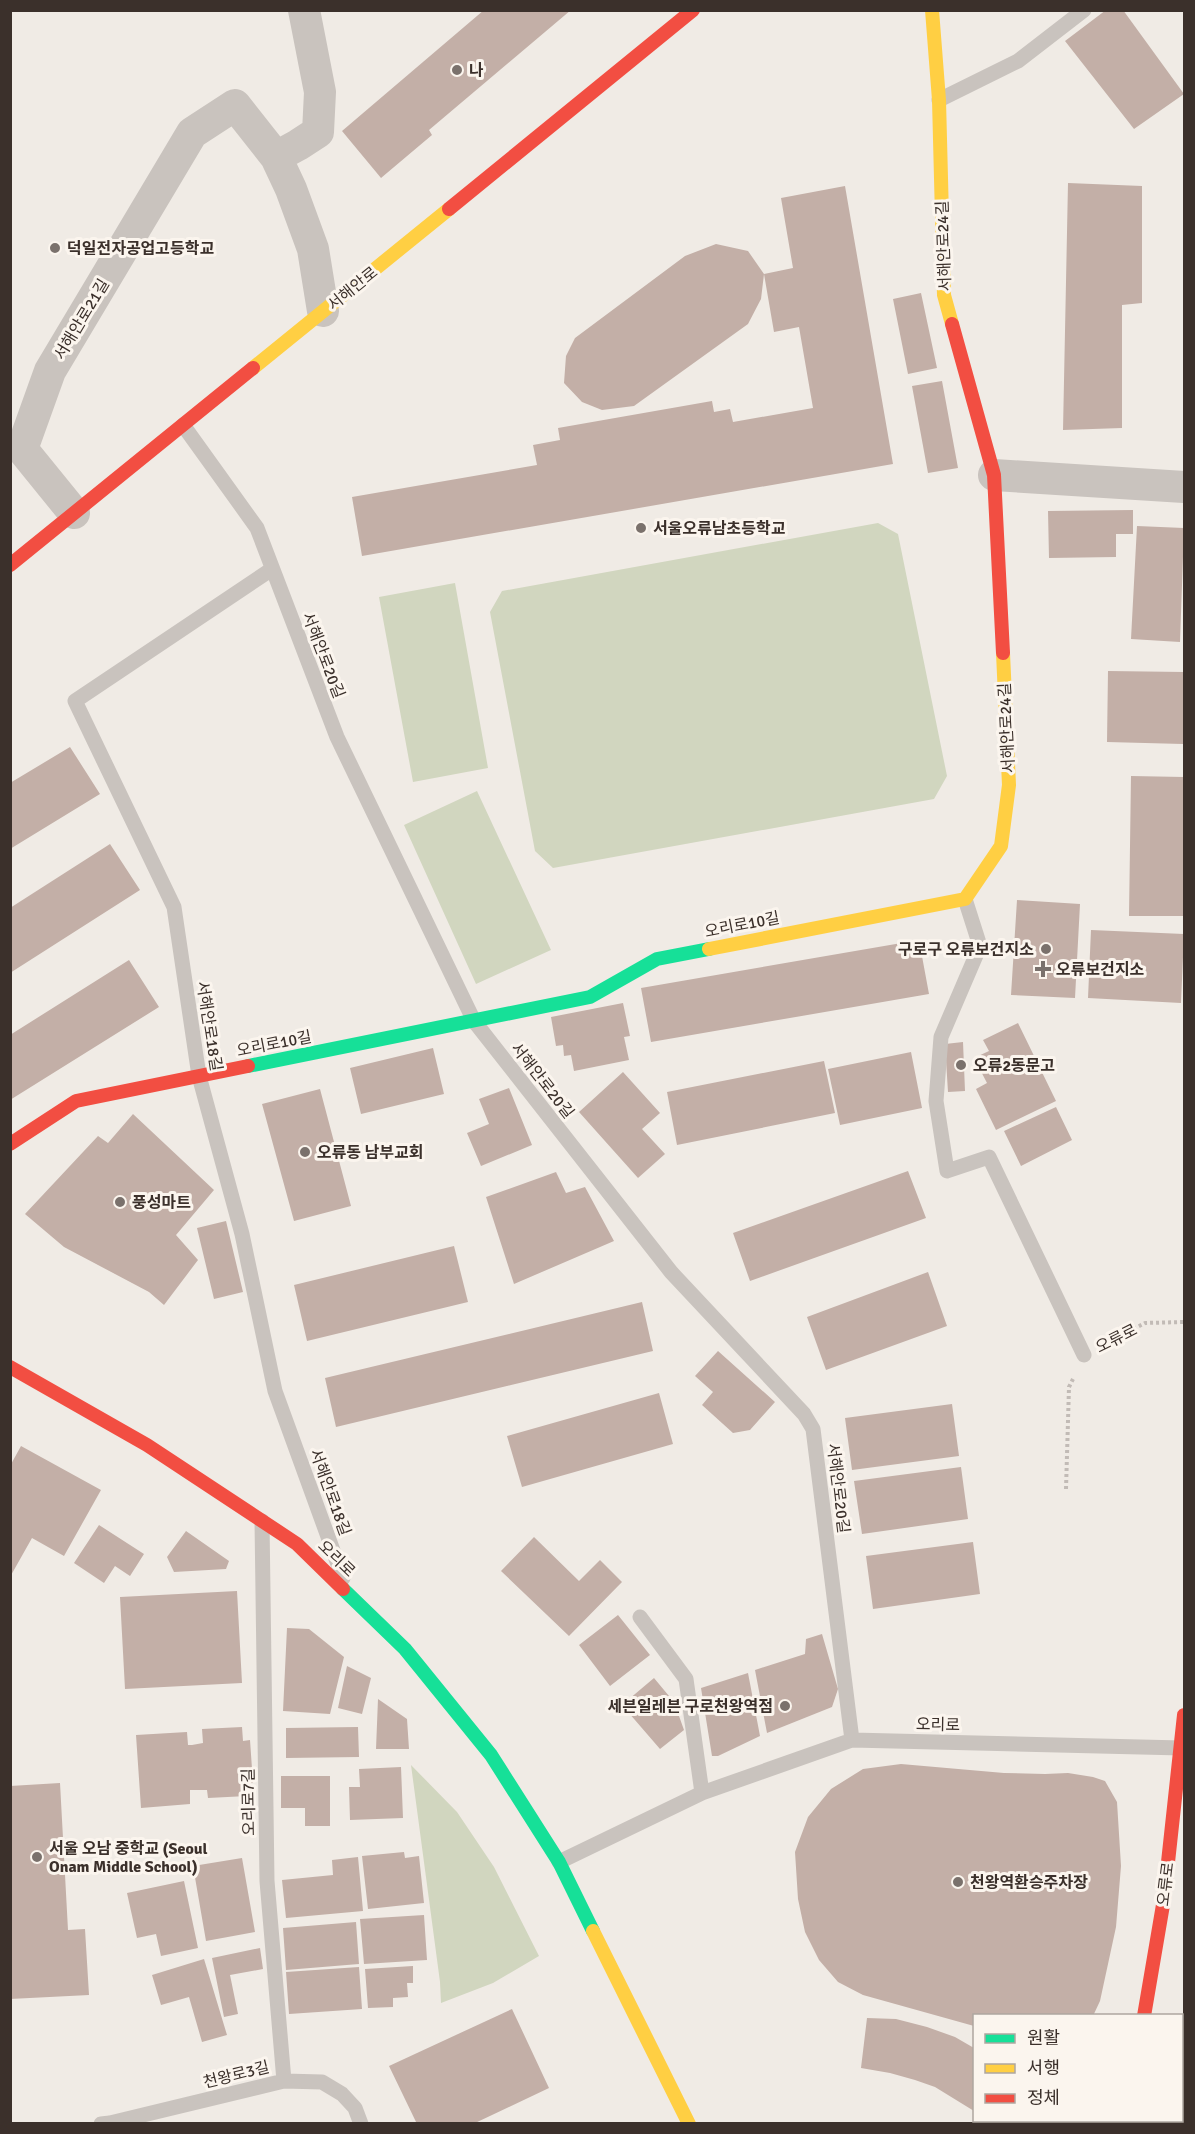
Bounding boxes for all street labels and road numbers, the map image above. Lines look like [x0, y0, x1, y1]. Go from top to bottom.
street label: 서해안로24길 [932, 200, 956, 292]
street label: 서해안로 [323, 262, 382, 315]
street label: 서해안로21길 [50, 275, 114, 364]
street label: 서해안로20길 [297, 609, 349, 701]
street label: 서해안로24길 [995, 682, 1019, 774]
street label: 오리로10길 [703, 908, 781, 942]
street label: 서해안로18길 [192, 980, 226, 1073]
street label: 오리로10길 [235, 1027, 313, 1061]
street label: 서해안로20길 [506, 1039, 578, 1123]
street label: 오류로 [1092, 1320, 1141, 1358]
street label: 서해안로20길 [823, 1442, 853, 1534]
street label: 서해안로18길 [305, 1446, 355, 1538]
street label: 오리로 [313, 1536, 359, 1581]
street label: 오리로 [916, 1715, 961, 1735]
street label: 오리로7길 [238, 1768, 260, 1836]
street label: 오류로 [1153, 1861, 1179, 1907]
street label: 천왕로3길 [201, 2057, 271, 2093]

